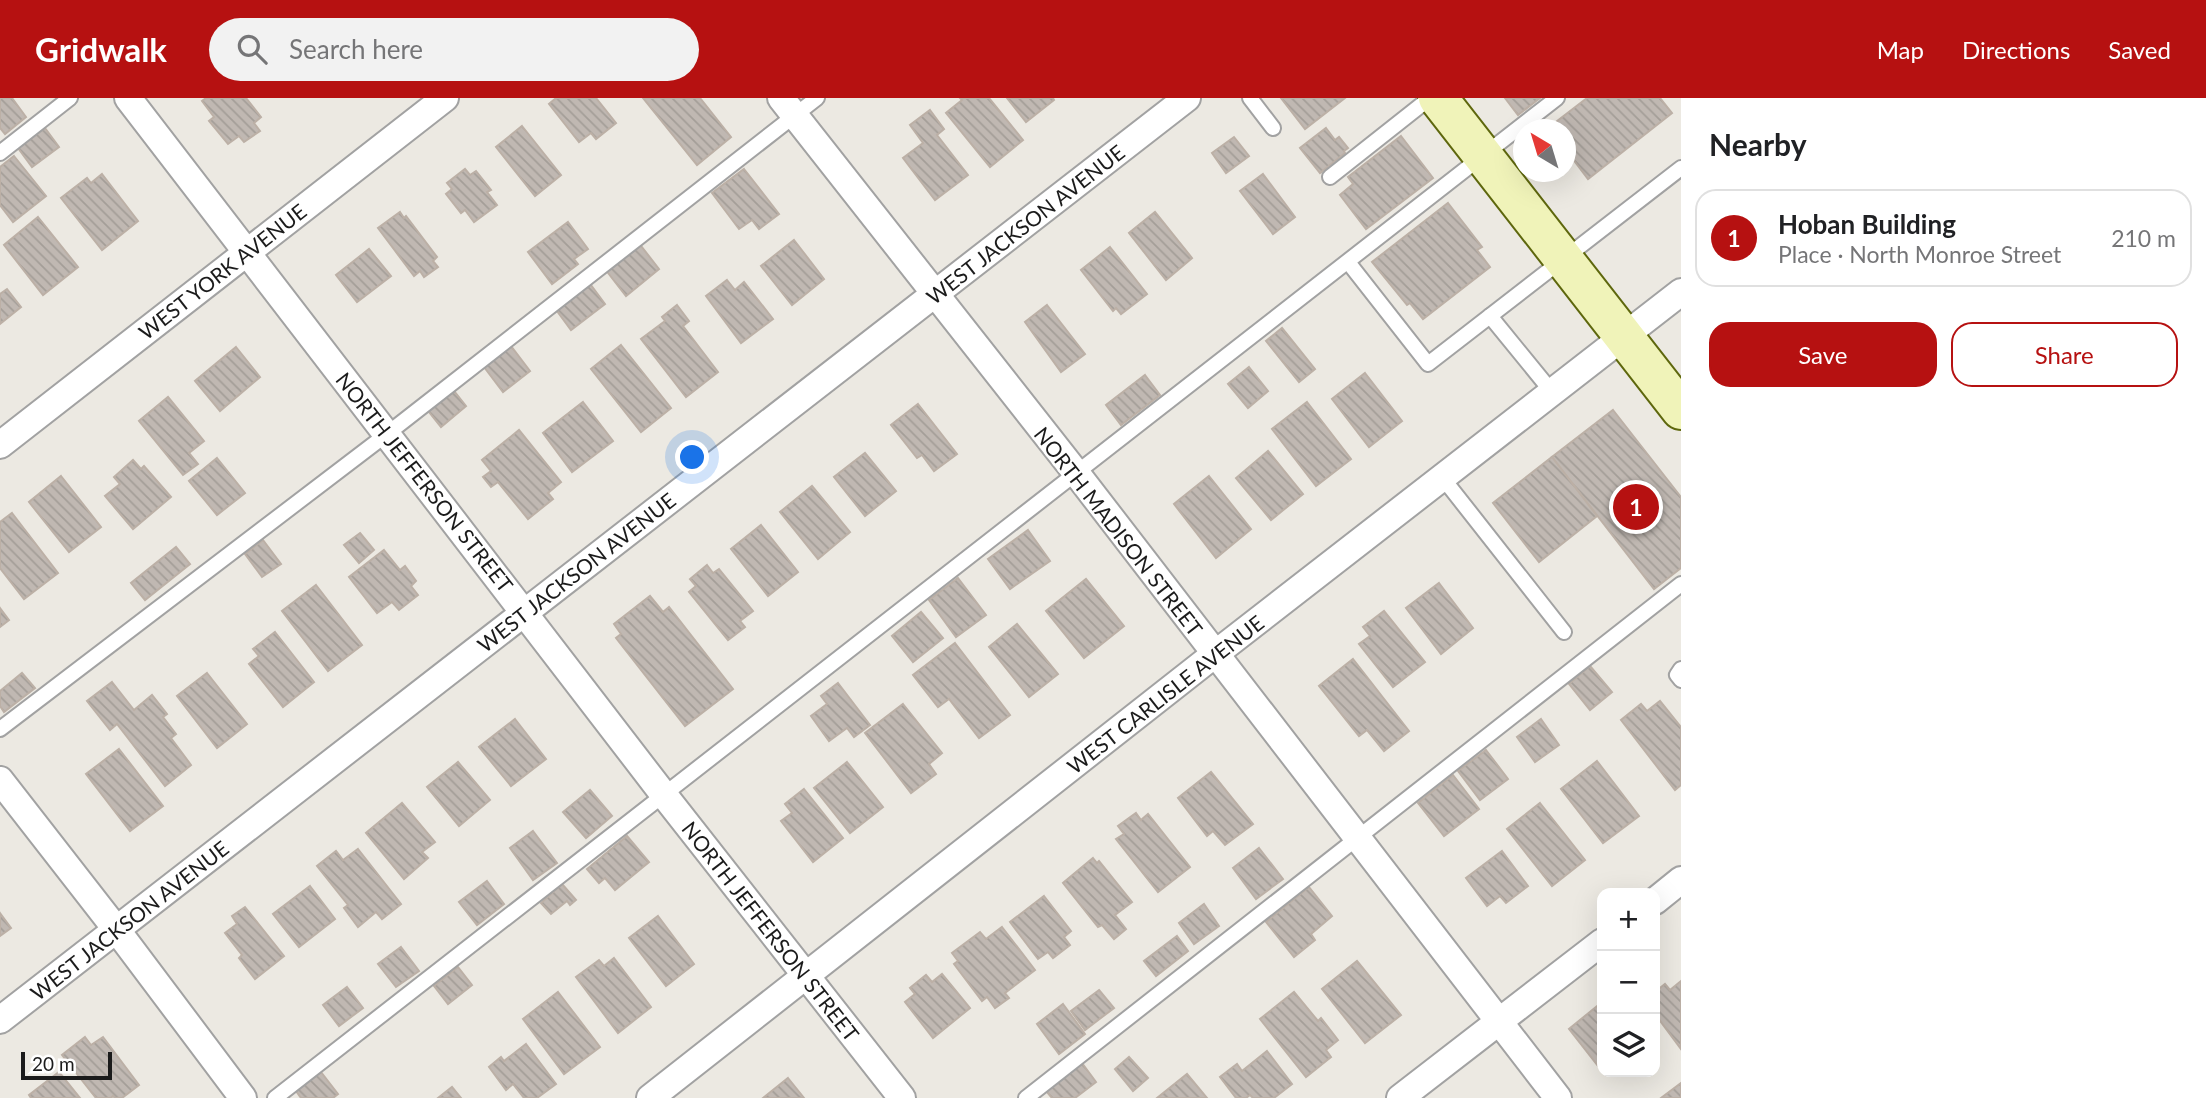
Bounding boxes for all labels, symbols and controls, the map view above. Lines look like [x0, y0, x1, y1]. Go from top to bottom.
search box [209, 18, 699, 81]
text: Gridwalk [35, 29, 167, 69]
icon: search [233, 30, 271, 68]
text: Search here [289, 33, 423, 65]
text: Map [1877, 35, 1924, 64]
text: Directions [1962, 35, 2070, 64]
text: Saved [2108, 35, 2171, 64]
north arrow [1513, 119, 1576, 182]
text: Nearby [1709, 126, 1807, 162]
street label: WEST JACKSON AVENUE [921, 139, 1129, 309]
street label: WEST YORK AVENUE [133, 198, 311, 344]
text: Hoban Building [1778, 208, 1956, 240]
text: 1 [1727, 224, 1741, 252]
text: 210 m [2111, 224, 2176, 252]
text: Place · North Monroe Street [1778, 240, 2061, 268]
button: Save [1709, 322, 1937, 387]
button: Share [1951, 322, 2178, 387]
street label: NORTH JEFFERSON STREET [331, 367, 519, 597]
street label: NORTH MADISON STREET [1030, 422, 1209, 641]
your location [675, 440, 709, 474]
pin: 1 [1613, 481, 1659, 533]
street label: WEST JACKSON AVENUE [472, 487, 680, 657]
street label: WEST CARLISLE AVENUE [1062, 610, 1268, 778]
street label: NORTH JEFFERSON STREET [677, 816, 865, 1046]
street label: WEST JACKSON AVENUE [25, 835, 233, 1005]
map controls [1597, 888, 1660, 1077]
button: + [1597, 888, 1660, 951]
button: − [1597, 951, 1660, 1014]
button: layers [1597, 1014, 1660, 1077]
scale bar [21, 1049, 112, 1081]
text: 20 m [32, 1052, 75, 1075]

